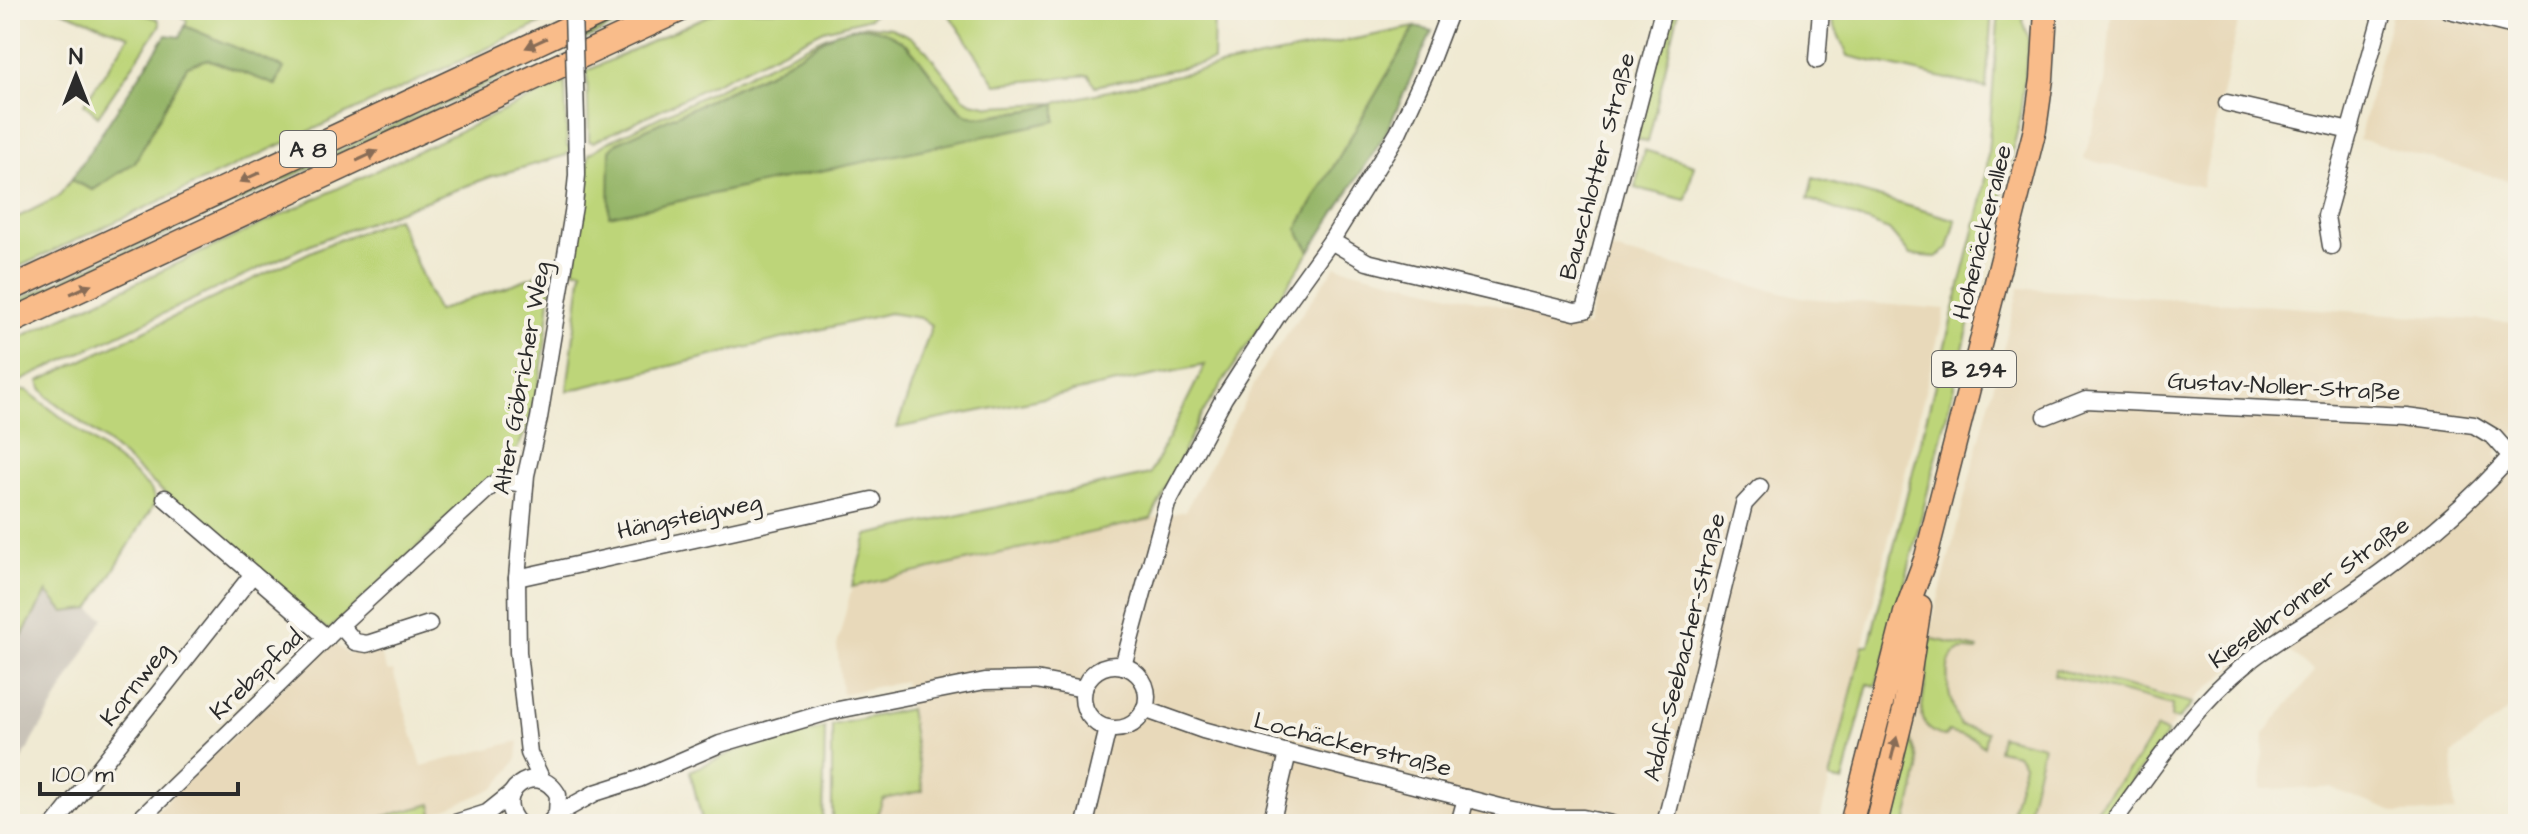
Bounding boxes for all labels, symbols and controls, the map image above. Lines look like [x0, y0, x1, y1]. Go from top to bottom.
north arrow [36, 36, 116, 116]
one-way arrow [524, 36, 548, 50]
text: N [69, 42, 83, 73]
street label: Bauschlotter Straße [1551, 49, 1645, 284]
road number: A 8 [280, 131, 336, 167]
street label: Hohenäckerallee [1945, 141, 2021, 323]
one-way arrow [355, 149, 379, 163]
one-way arrow [238, 170, 261, 184]
street label: Alter Göbricher Weg [485, 259, 560, 498]
one-way arrow [69, 283, 92, 296]
road number: B 294 [1932, 351, 2016, 387]
street label: Gustav-Noller-Straße [2167, 364, 2401, 410]
street label: Hängsteigweg [614, 485, 765, 550]
street label: Kieselbronner Straße [2202, 508, 2417, 677]
street label: Adolf-Seebacher-Straße [1635, 510, 1735, 785]
street label: Krebspfad [202, 621, 311, 728]
street label: Kornweg [92, 636, 180, 734]
street label: Lochäckerstraße [1250, 704, 1455, 786]
one-way arrow [1889, 736, 1901, 761]
scale bar [40, 746, 238, 796]
text: 100 m [52, 758, 114, 792]

